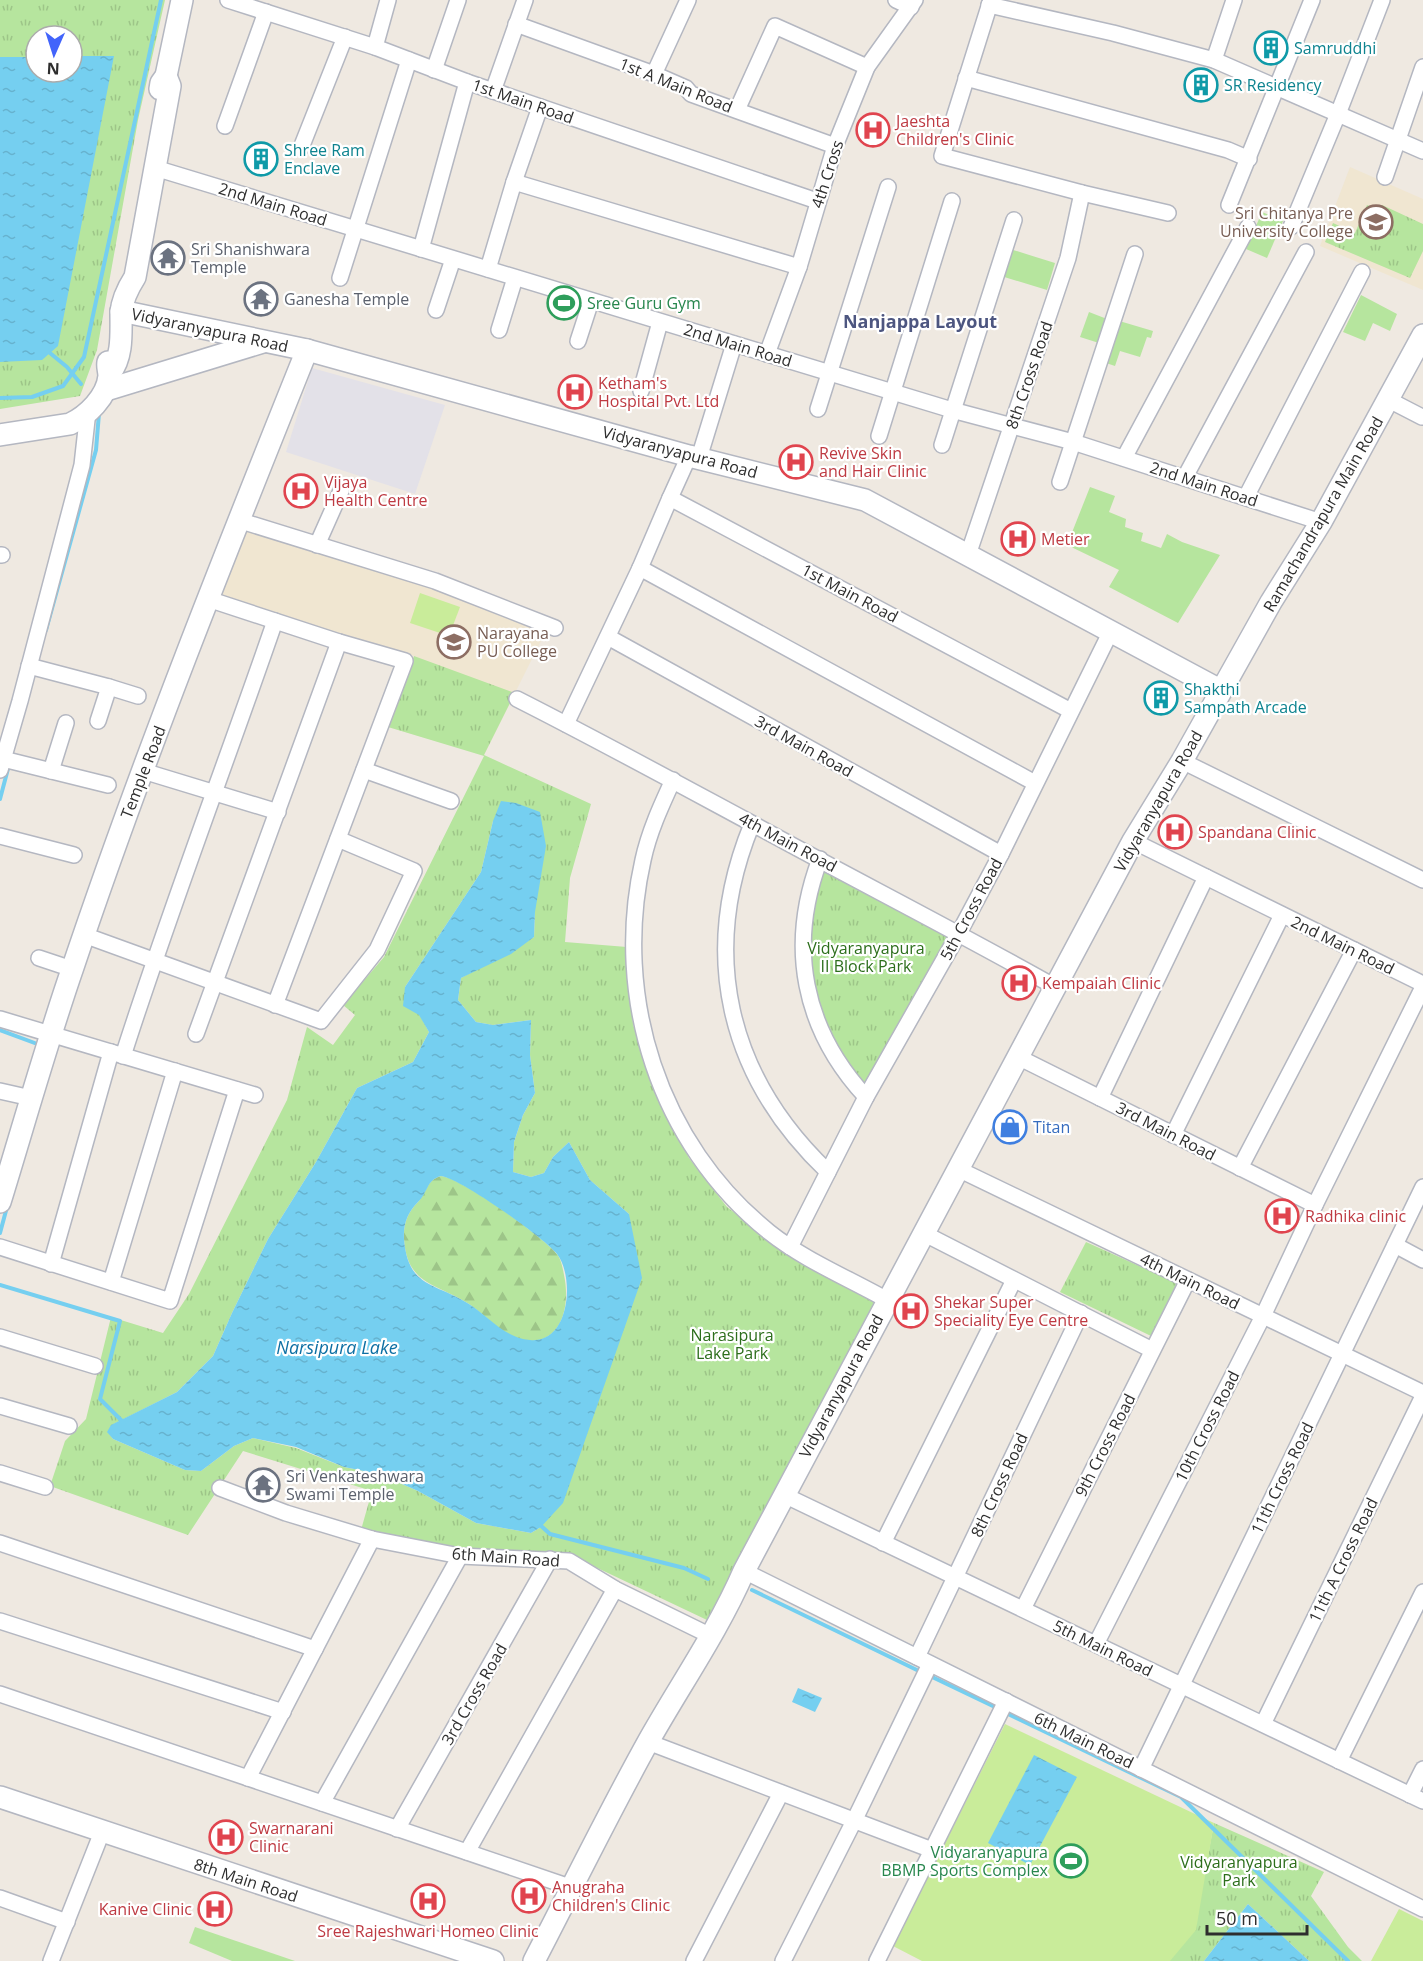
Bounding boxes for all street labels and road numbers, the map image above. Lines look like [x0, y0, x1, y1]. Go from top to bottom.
street label: 1st A Main Road [616, 52, 736, 118]
street label: 1st Main Road [469, 73, 577, 129]
street label: 4th Cross [806, 137, 848, 211]
street label: 2nd Main Road [216, 177, 330, 231]
street label: Vidyaranyapura Road [130, 303, 290, 357]
street label: 2nd Main Road [681, 318, 795, 372]
street label: 8th Cross Road [1000, 318, 1058, 432]
street label: Ramachandrapura Main Road [1258, 412, 1388, 616]
street label: Vidyaranyapura Road [600, 421, 760, 483]
street label: 2nd Main Road [1147, 456, 1261, 512]
street label: 1st Main Road [798, 558, 902, 628]
street label: 3rd Main Road [751, 710, 857, 782]
street label: Temple Road [115, 722, 171, 822]
street label: Vidyaranyapura Road [1109, 726, 1207, 876]
street label: 4th Main Road [735, 807, 841, 877]
street label: 5th Cross Road [935, 854, 1007, 964]
street label: 2nd Main Road [1288, 910, 1398, 980]
street label: 3rd Main Road [1112, 1096, 1220, 1166]
street label: 4th Main Road [1137, 1247, 1243, 1315]
street label: Vidyaranyapura Road [794, 1310, 888, 1462]
street label: 10th Cross Road [1170, 1367, 1244, 1485]
street label: 9th Cross Road [1070, 1390, 1140, 1500]
street label: 11th Cross Road [1245, 1418, 1319, 1538]
street label: 8th Cross Road [965, 1429, 1033, 1541]
street label: 11th A Cross Road [1303, 1494, 1383, 1626]
street label: 6th Main Road [451, 1542, 561, 1572]
street label: 5th Main Road [1050, 1614, 1156, 1682]
street label: 3rd Cross Road [436, 1639, 512, 1749]
street label: 6th Main Road [1031, 1706, 1137, 1774]
street label: 8th Main Road [191, 1853, 301, 1907]

